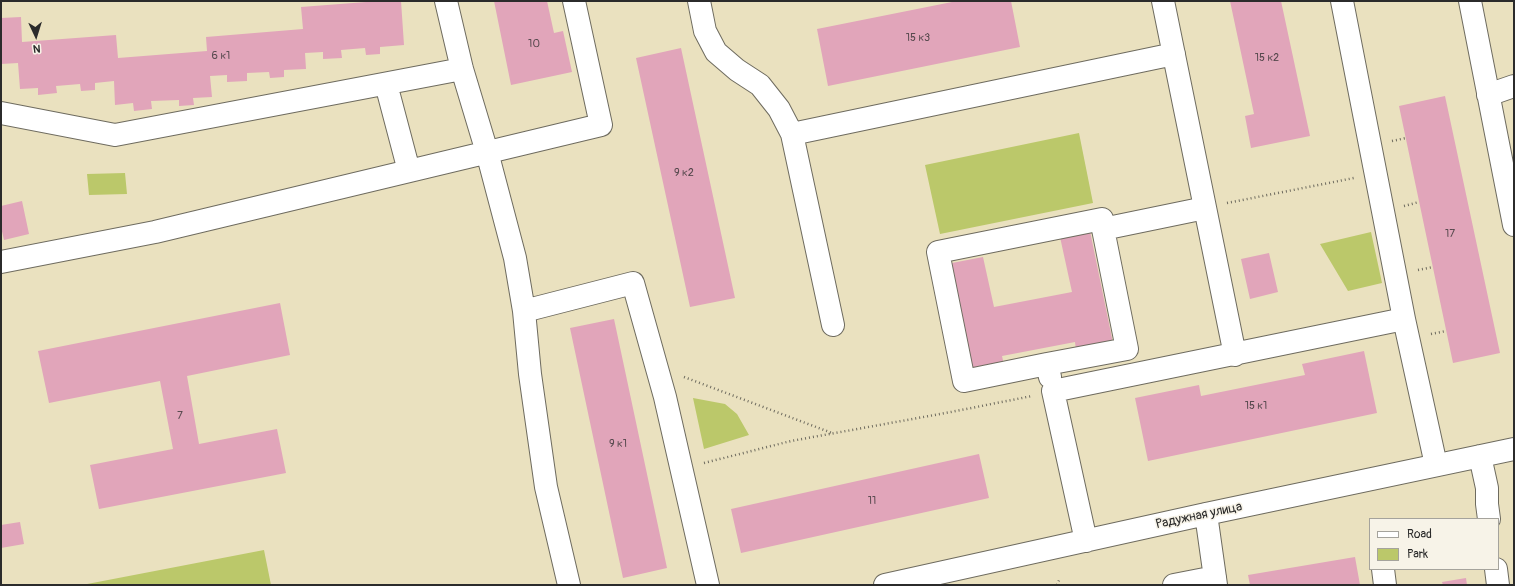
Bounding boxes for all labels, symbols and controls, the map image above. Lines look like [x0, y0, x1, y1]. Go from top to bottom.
north arrow [16, 16, 56, 56]
house number: 15 к3 [906, 31, 930, 45]
house number: 10 [528, 37, 540, 51]
text: N [33, 42, 41, 55]
house number: 6 к1 [212, 49, 230, 63]
house number: 15 к2 [1255, 51, 1279, 65]
house number: 9 к2 [674, 166, 694, 180]
house number: 17 [1445, 227, 1455, 241]
house number: 15 к1 [1245, 399, 1267, 413]
house number: 7 [177, 409, 183, 423]
house number: 9 к1 [609, 437, 627, 451]
house number: 11 [868, 494, 876, 508]
street label: Радужная улица [1154, 499, 1244, 533]
legend [1369, 518, 1499, 570]
text: Road [1407, 527, 1432, 542]
text: Park [1407, 547, 1428, 562]

